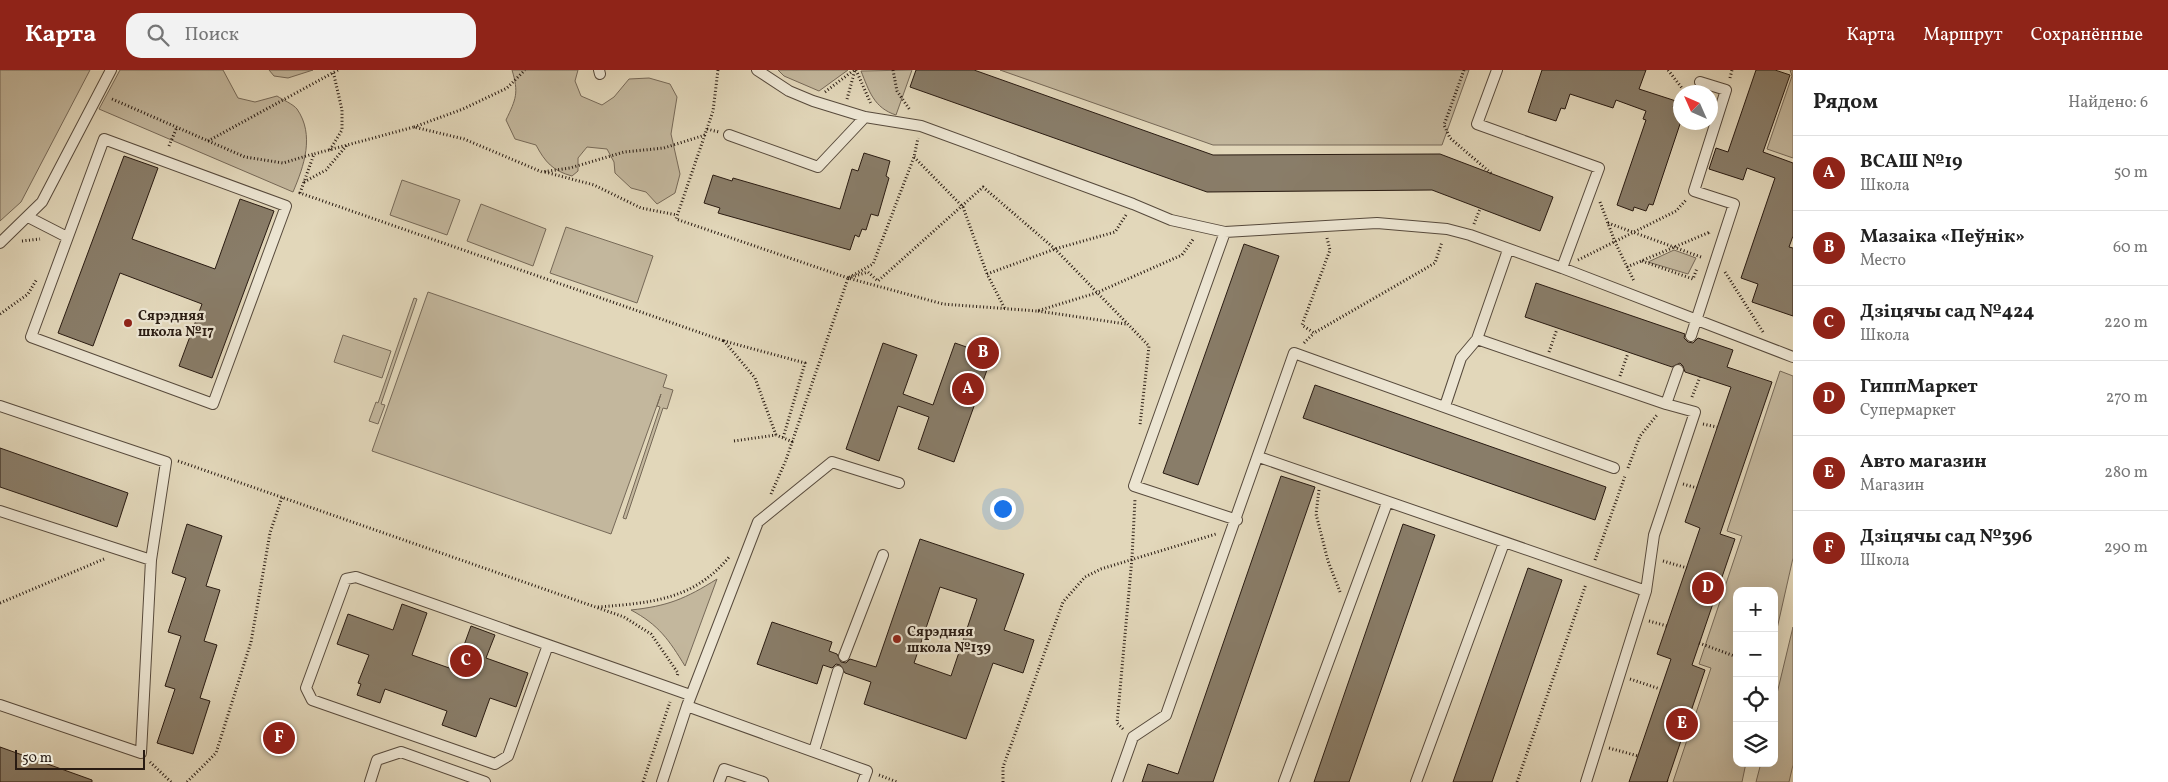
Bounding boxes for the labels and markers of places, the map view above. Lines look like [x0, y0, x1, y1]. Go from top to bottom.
place label: Сярэдняя школа №17 [138, 307, 214, 342]
marker: Сярэдняя школа №17 [122, 317, 134, 329]
pin: B [967, 334, 999, 372]
pin: A [952, 370, 984, 408]
pin: D [1692, 569, 1724, 607]
place label: Сярэдняя школа №139 [907, 623, 991, 658]
marker: Сярэдняя школа №139 [891, 633, 903, 645]
pin: C [450, 642, 482, 680]
pin: E [1666, 705, 1698, 743]
pin: F [263, 719, 295, 757]

